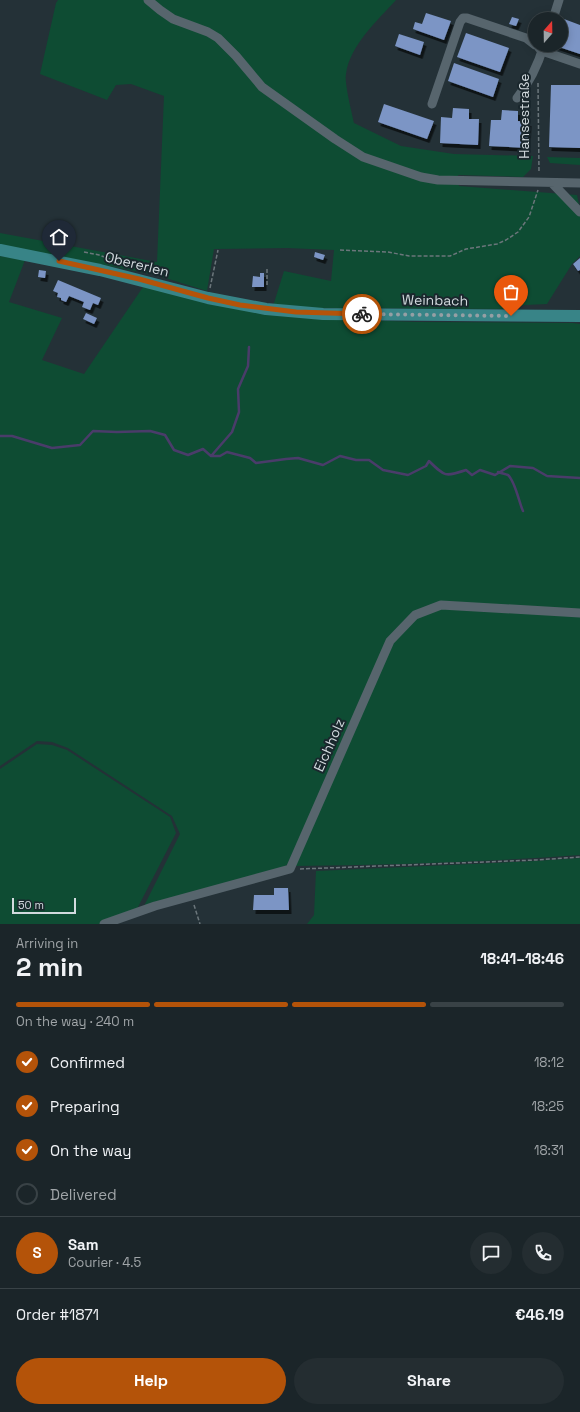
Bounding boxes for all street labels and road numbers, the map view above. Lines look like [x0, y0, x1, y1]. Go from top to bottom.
street label: Hansestraße [515, 73, 533, 159]
street label: Obererlen [103, 247, 171, 281]
street label: Weinbach [402, 290, 468, 310]
street label: Eichholz [309, 716, 349, 774]

